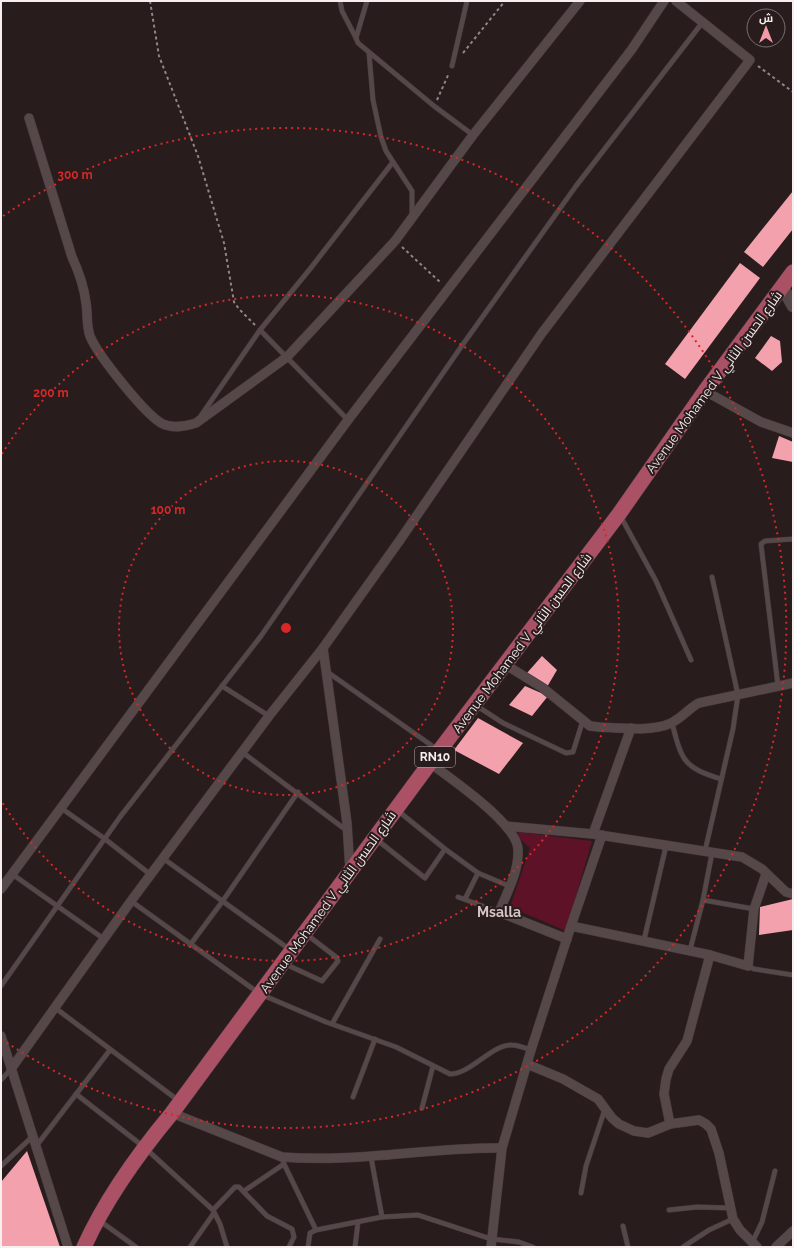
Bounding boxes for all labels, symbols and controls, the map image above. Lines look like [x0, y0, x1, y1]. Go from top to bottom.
north arrow [746, 8, 786, 48]
text: ش [759, 12, 773, 25]
text: 300 m [57, 168, 93, 182]
street label: Avenue Mohamed V شارع الحسن الثاني [643, 288, 788, 478]
text: 200 m [33, 386, 69, 400]
text: 100 m [151, 503, 185, 517]
street label: Avenue Mohamed V شارع الحسن الثاني [449, 550, 597, 738]
centre of rings [279, 621, 293, 635]
road number: RN10 [415, 747, 455, 767]
street label: Avenue Mohamed V شارع الحسن الثاني [257, 808, 402, 998]
district label: Msalla [477, 904, 521, 920]

